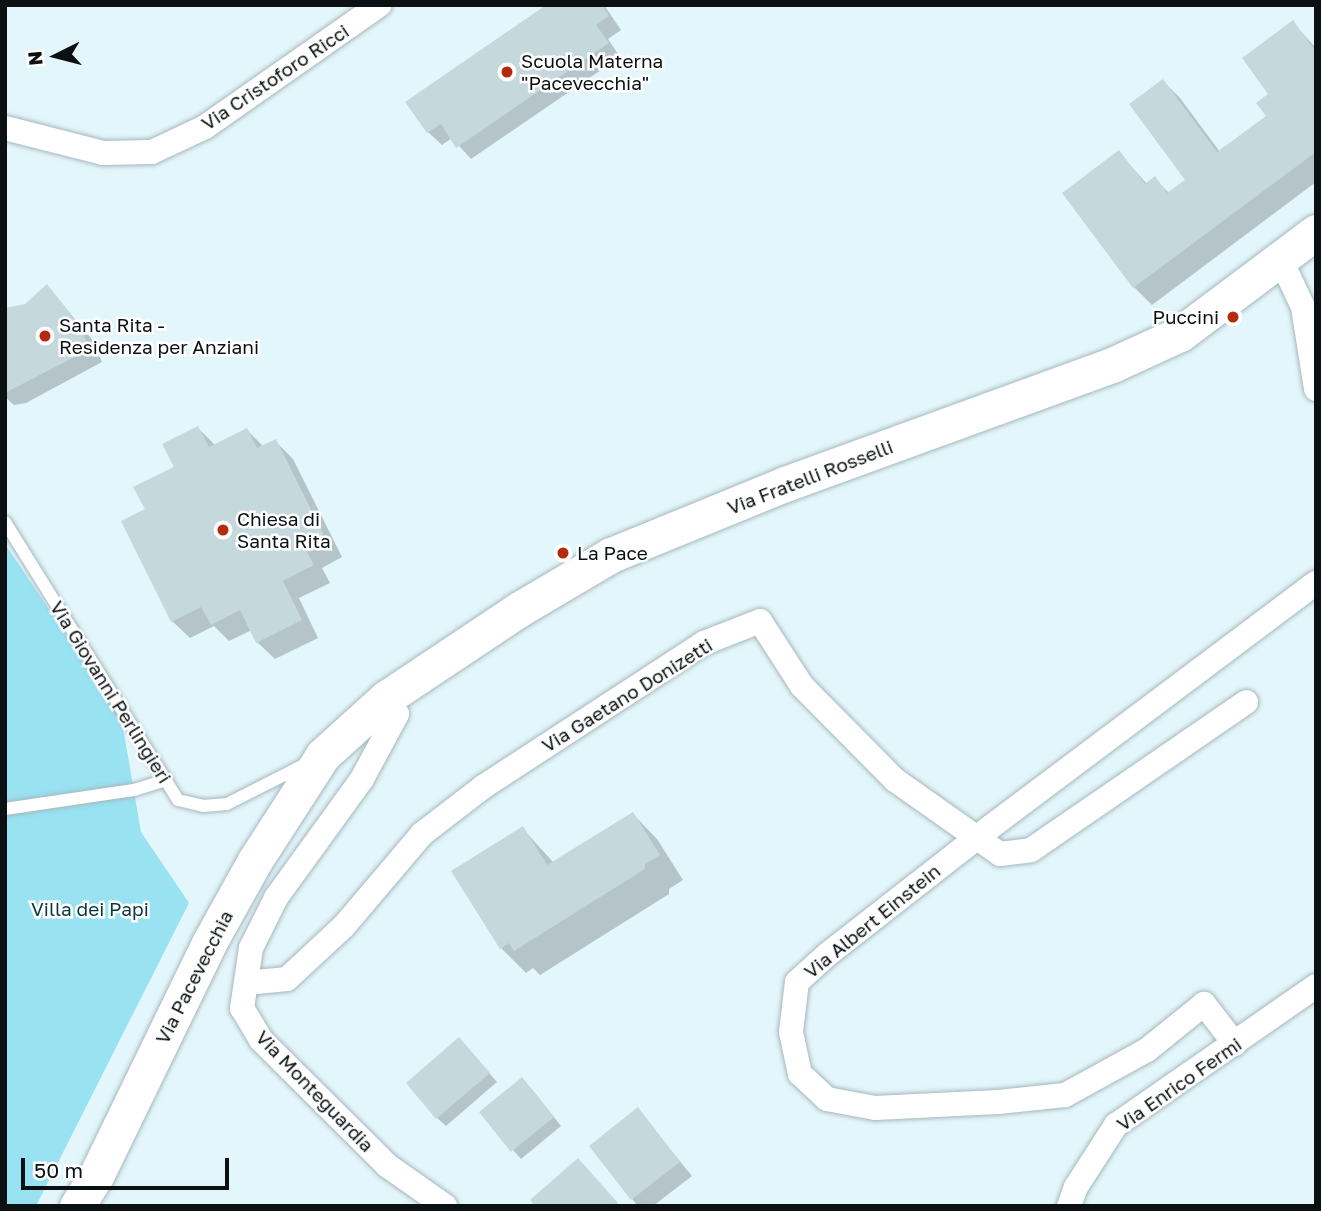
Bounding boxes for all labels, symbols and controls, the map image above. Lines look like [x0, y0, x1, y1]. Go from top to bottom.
street label: Via Cristoforo Ricci [197, 19, 353, 135]
north arrow [21, 21, 91, 91]
text: N [22, 50, 47, 67]
place label: Scuola Materna "Pacevecchia" [521, 50, 663, 94]
marker: Scuola Materna "Pacevecchia" [499, 64, 515, 80]
place label: Puccini [1152, 306, 1219, 328]
marker: Puccini [1225, 309, 1241, 325]
place label: Santa Rita - Residenza per Anziani [59, 314, 259, 358]
marker: Santa Rita - Residenza per Anziani [37, 328, 53, 344]
street label: Via Fratelli Rosselli [724, 435, 896, 519]
place label: Chiesa di Santa Rita [237, 508, 331, 552]
marker: Chiesa di Santa Rita [215, 522, 231, 538]
place label: La Pace [577, 542, 648, 564]
marker: La Pace [555, 545, 571, 561]
street label: Via Giovanni Perlingieri [46, 597, 176, 787]
street label: Via Gaetano Donizetti [537, 633, 717, 757]
street label: Via Albert Einstein [799, 859, 945, 983]
park label: Villa dei Papi [31, 898, 149, 920]
street label: Via Pacevecchia [151, 906, 237, 1048]
street label: Via Monteguardia [251, 1026, 379, 1156]
street label: Via Enrico Fermi [1112, 1032, 1246, 1136]
scale bar [24, 1144, 233, 1188]
text: 50 m [34, 1157, 83, 1183]

